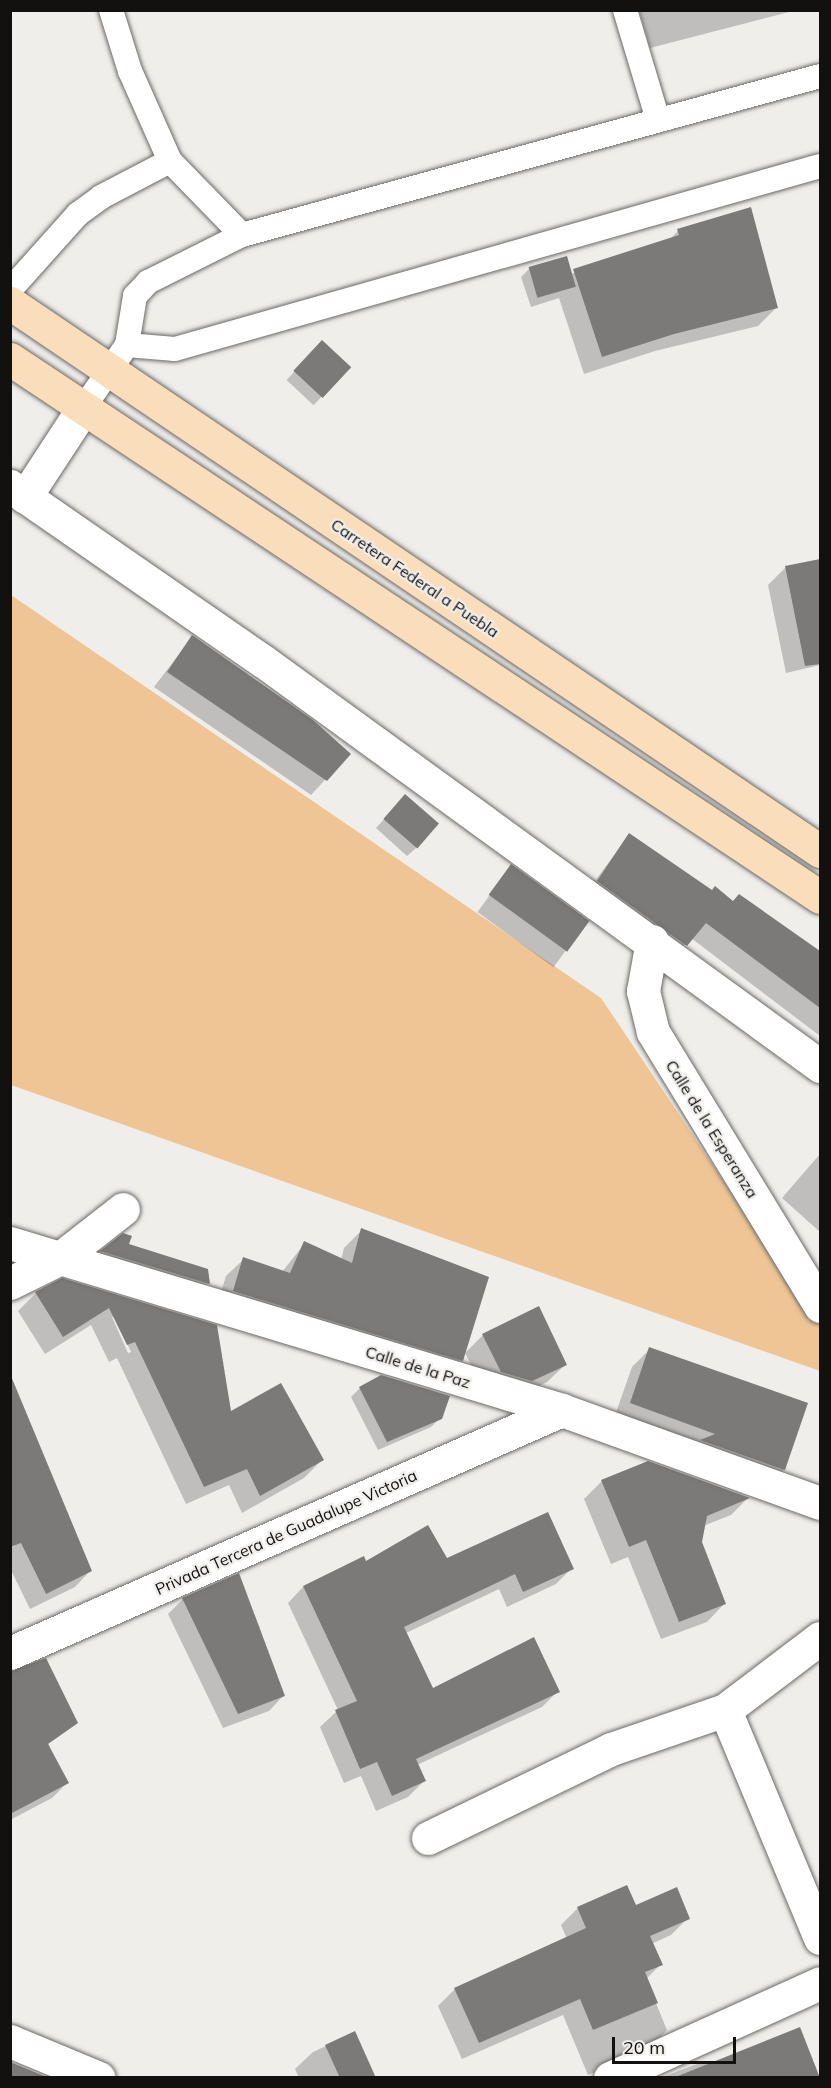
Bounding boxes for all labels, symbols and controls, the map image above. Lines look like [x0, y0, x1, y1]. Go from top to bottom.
street label: Carretera Federal a Puebla [327, 515, 503, 641]
street label: Calle de la Esperanza [662, 1057, 762, 1201]
street label: Calle de la Paz [363, 1342, 473, 1392]
street label: Privada Tercera de Guadalupe Victoria [152, 1465, 420, 1599]
scale bar [615, 2025, 740, 2063]
text: 20 m [623, 2036, 665, 2059]

